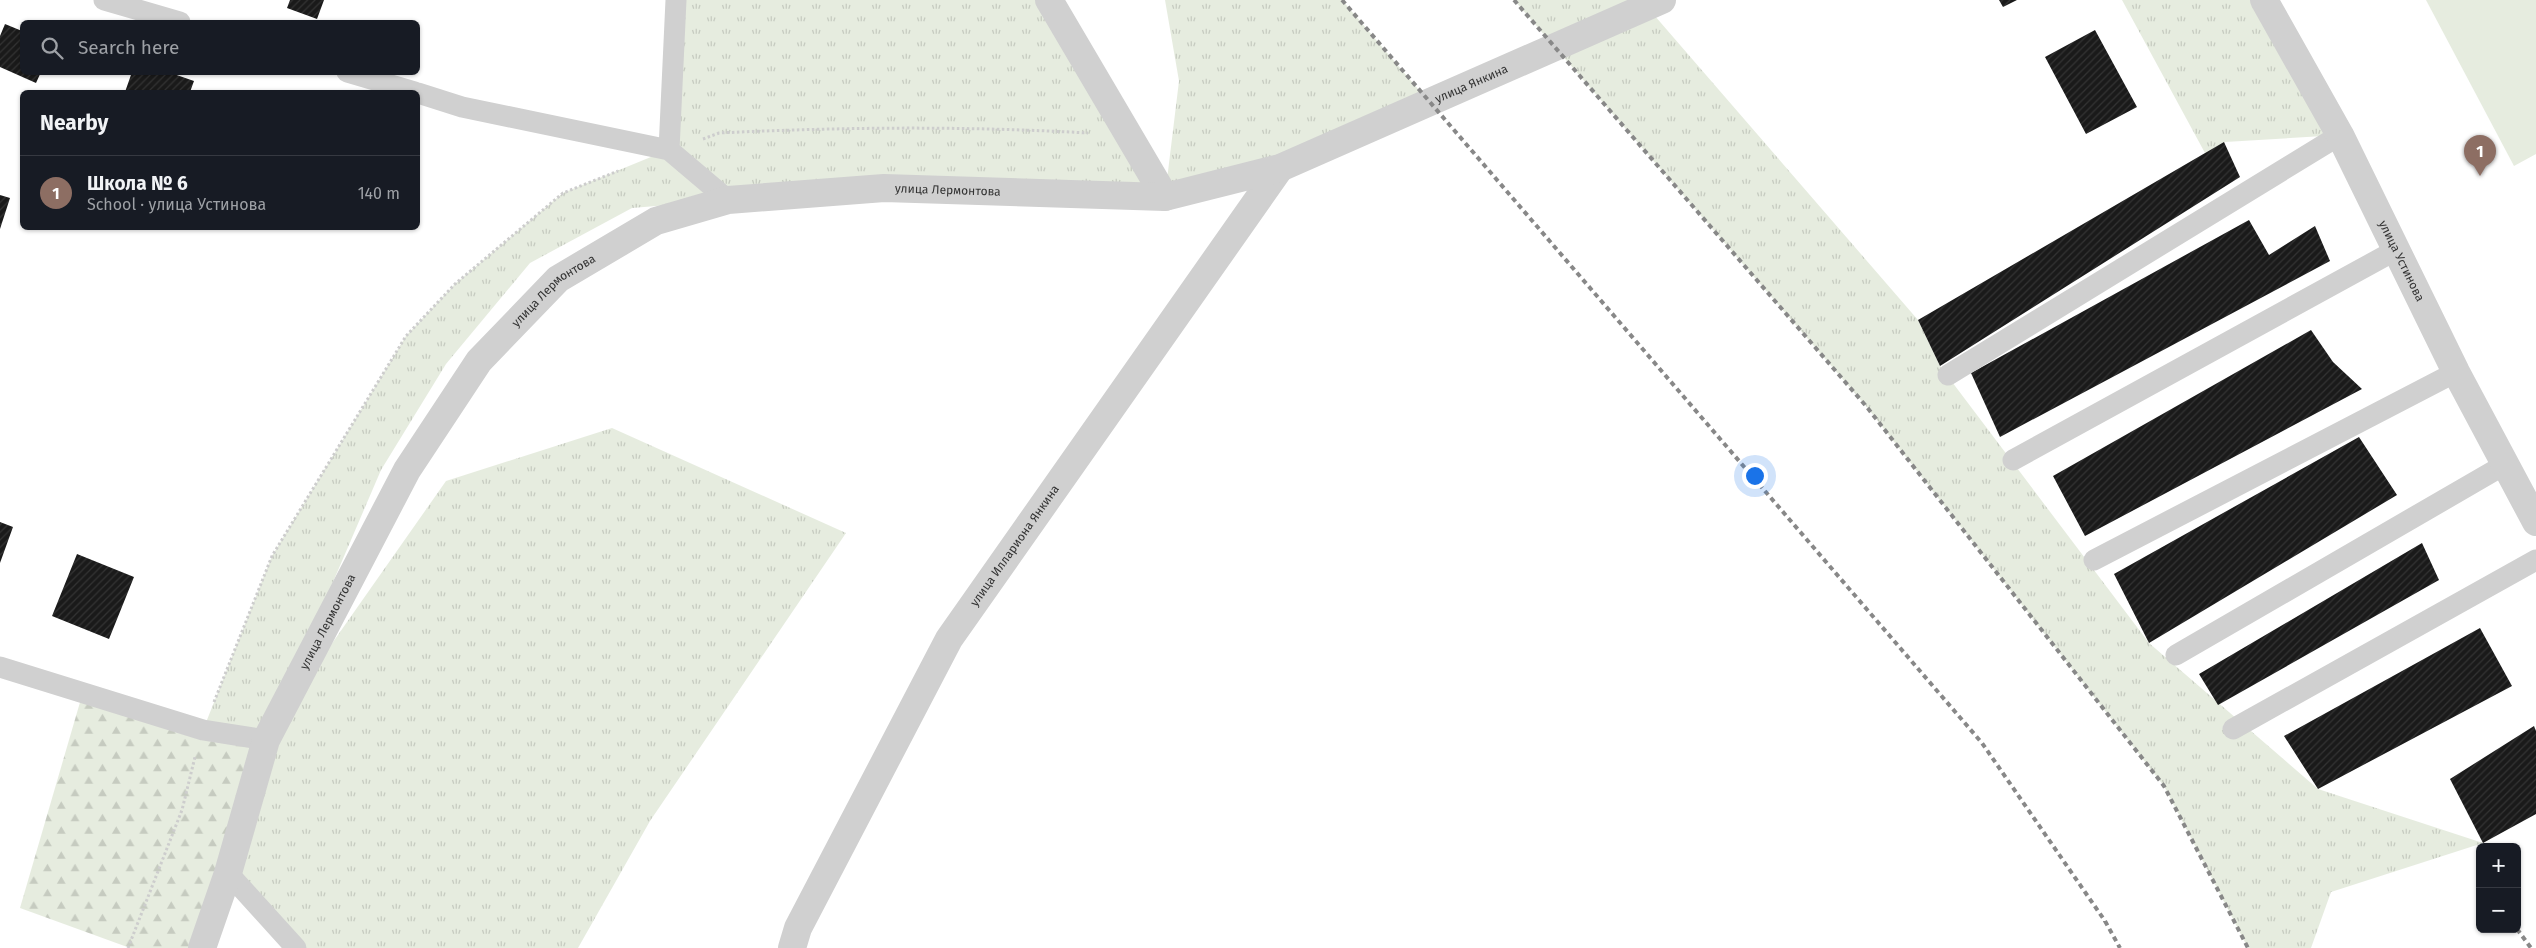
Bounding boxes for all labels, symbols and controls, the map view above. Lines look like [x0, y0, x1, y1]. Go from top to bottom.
search box [20, 20, 420, 75]
icon: search [38, 34, 66, 62]
text: Search here [78, 36, 179, 59]
street label: улица Янкина [1433, 62, 1510, 106]
text: Nearby [40, 110, 108, 136]
pin: 1 [2464, 135, 2496, 176]
text: Школа № 6 [87, 172, 188, 195]
street label: улица Лермонтова [895, 181, 1001, 199]
text: 1 [52, 184, 60, 203]
text: 140 m [358, 184, 400, 203]
text: School · улица Устинова [87, 195, 266, 214]
street label: улица Устинова [2376, 218, 2427, 304]
street label: улица Лермонтова [509, 252, 598, 330]
your location [1742, 463, 1768, 489]
street label: улица Иллариона Янкина [967, 482, 1062, 609]
street label: улица Лермонтова [297, 572, 358, 672]
map controls [2476, 843, 2521, 933]
button: + [2476, 843, 2521, 888]
button: − [2476, 888, 2521, 933]

